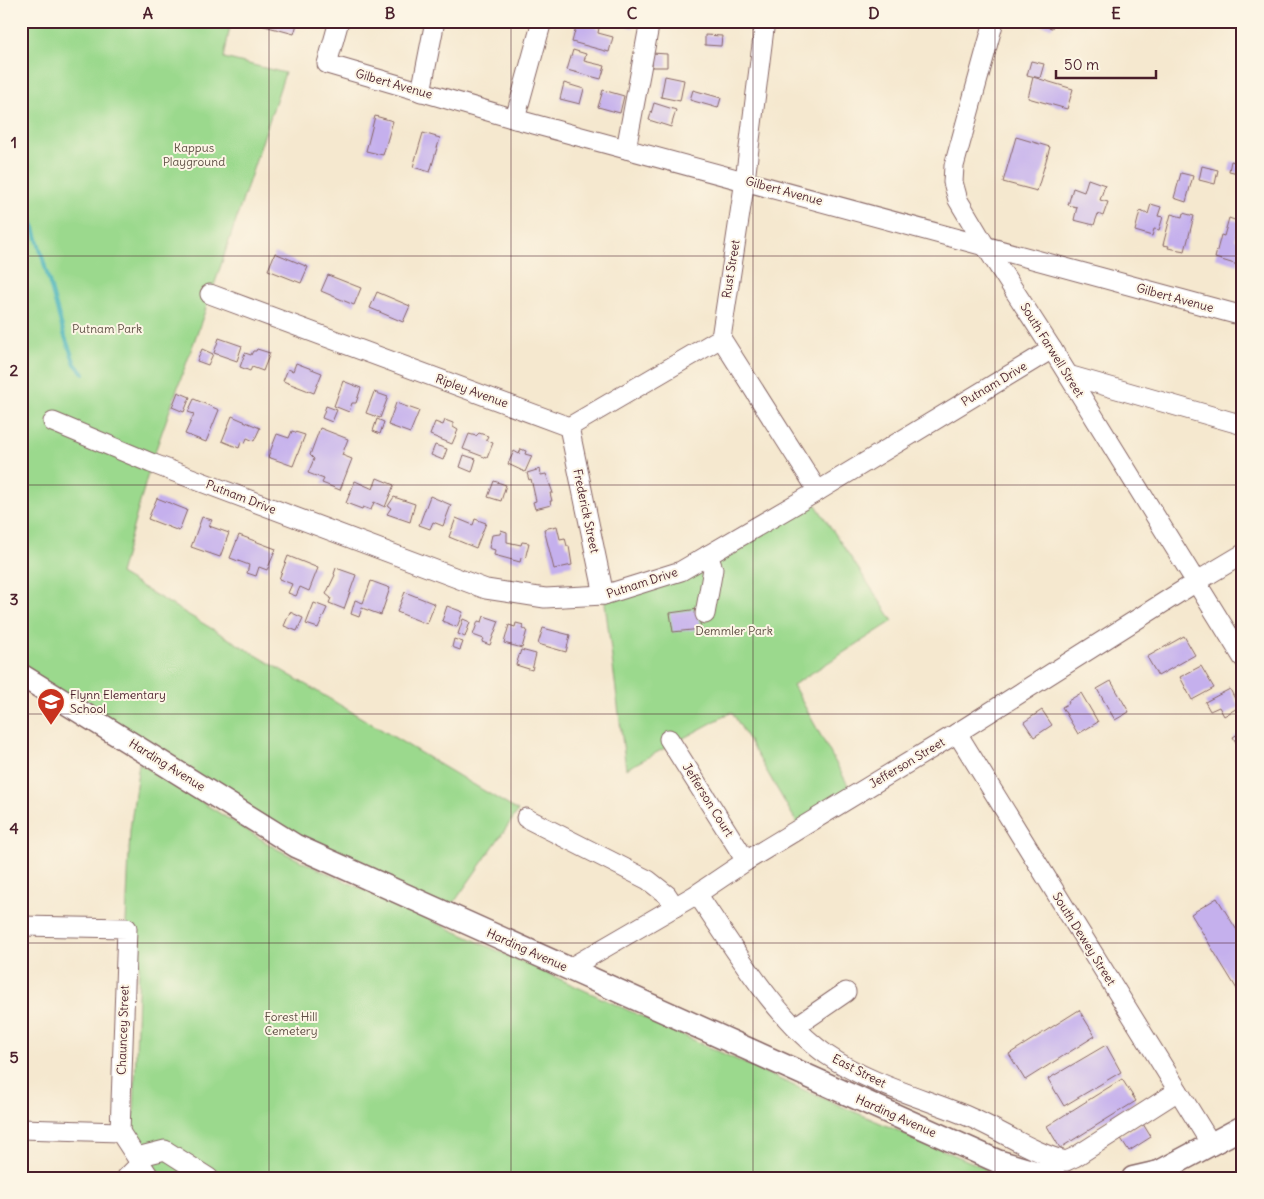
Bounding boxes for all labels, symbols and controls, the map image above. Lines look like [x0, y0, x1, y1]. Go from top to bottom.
text: A [143, 3, 153, 23]
text: B [385, 3, 396, 23]
text: C [627, 3, 638, 23]
text: D [868, 3, 880, 23]
text: E [1111, 3, 1121, 23]
scale bar [1056, 48, 1156, 80]
text: 50 m [1064, 55, 1099, 74]
street label: Gilbert Avenue [354, 65, 434, 102]
text: 1 [11, 132, 17, 152]
park label: Kappus Playground [163, 140, 225, 169]
street label: Gilbert Avenue [744, 173, 824, 208]
street label: Rust Street [718, 239, 743, 299]
street label: Gilbert Avenue [1135, 280, 1215, 315]
street label: South Farwell Street [1017, 300, 1088, 400]
park label: Putnam Park [72, 321, 142, 336]
street label: Putnam Drive [958, 358, 1029, 409]
text: 2 [10, 360, 19, 380]
street label: Ripley Avenue [434, 370, 511, 411]
street label: Frederick Street [570, 468, 603, 554]
street label: Putnam Drive [204, 476, 278, 517]
street label: Putnam Drive [604, 564, 679, 601]
text: 3 [9, 589, 19, 609]
park label: Demmler Park [695, 623, 773, 638]
school or university icon: Flynn Elementary School [36, 687, 66, 726]
place label: Flynn Elementary School [70, 687, 166, 716]
street label: Jefferson Street [866, 734, 947, 791]
street label: Harding Avenue [127, 735, 208, 794]
street label: Jefferson Court [680, 760, 737, 839]
text: 4 [9, 818, 19, 838]
street label: South Dewey Street [1050, 889, 1119, 988]
street label: Harding Avenue [485, 925, 570, 974]
street label: Chauncey Street [113, 985, 132, 1075]
park label: Forest Hill Cemetery [264, 1009, 318, 1038]
text: 5 [9, 1047, 19, 1067]
street label: East Street [830, 1051, 889, 1090]
street label: Harding Avenue [854, 1091, 939, 1140]

